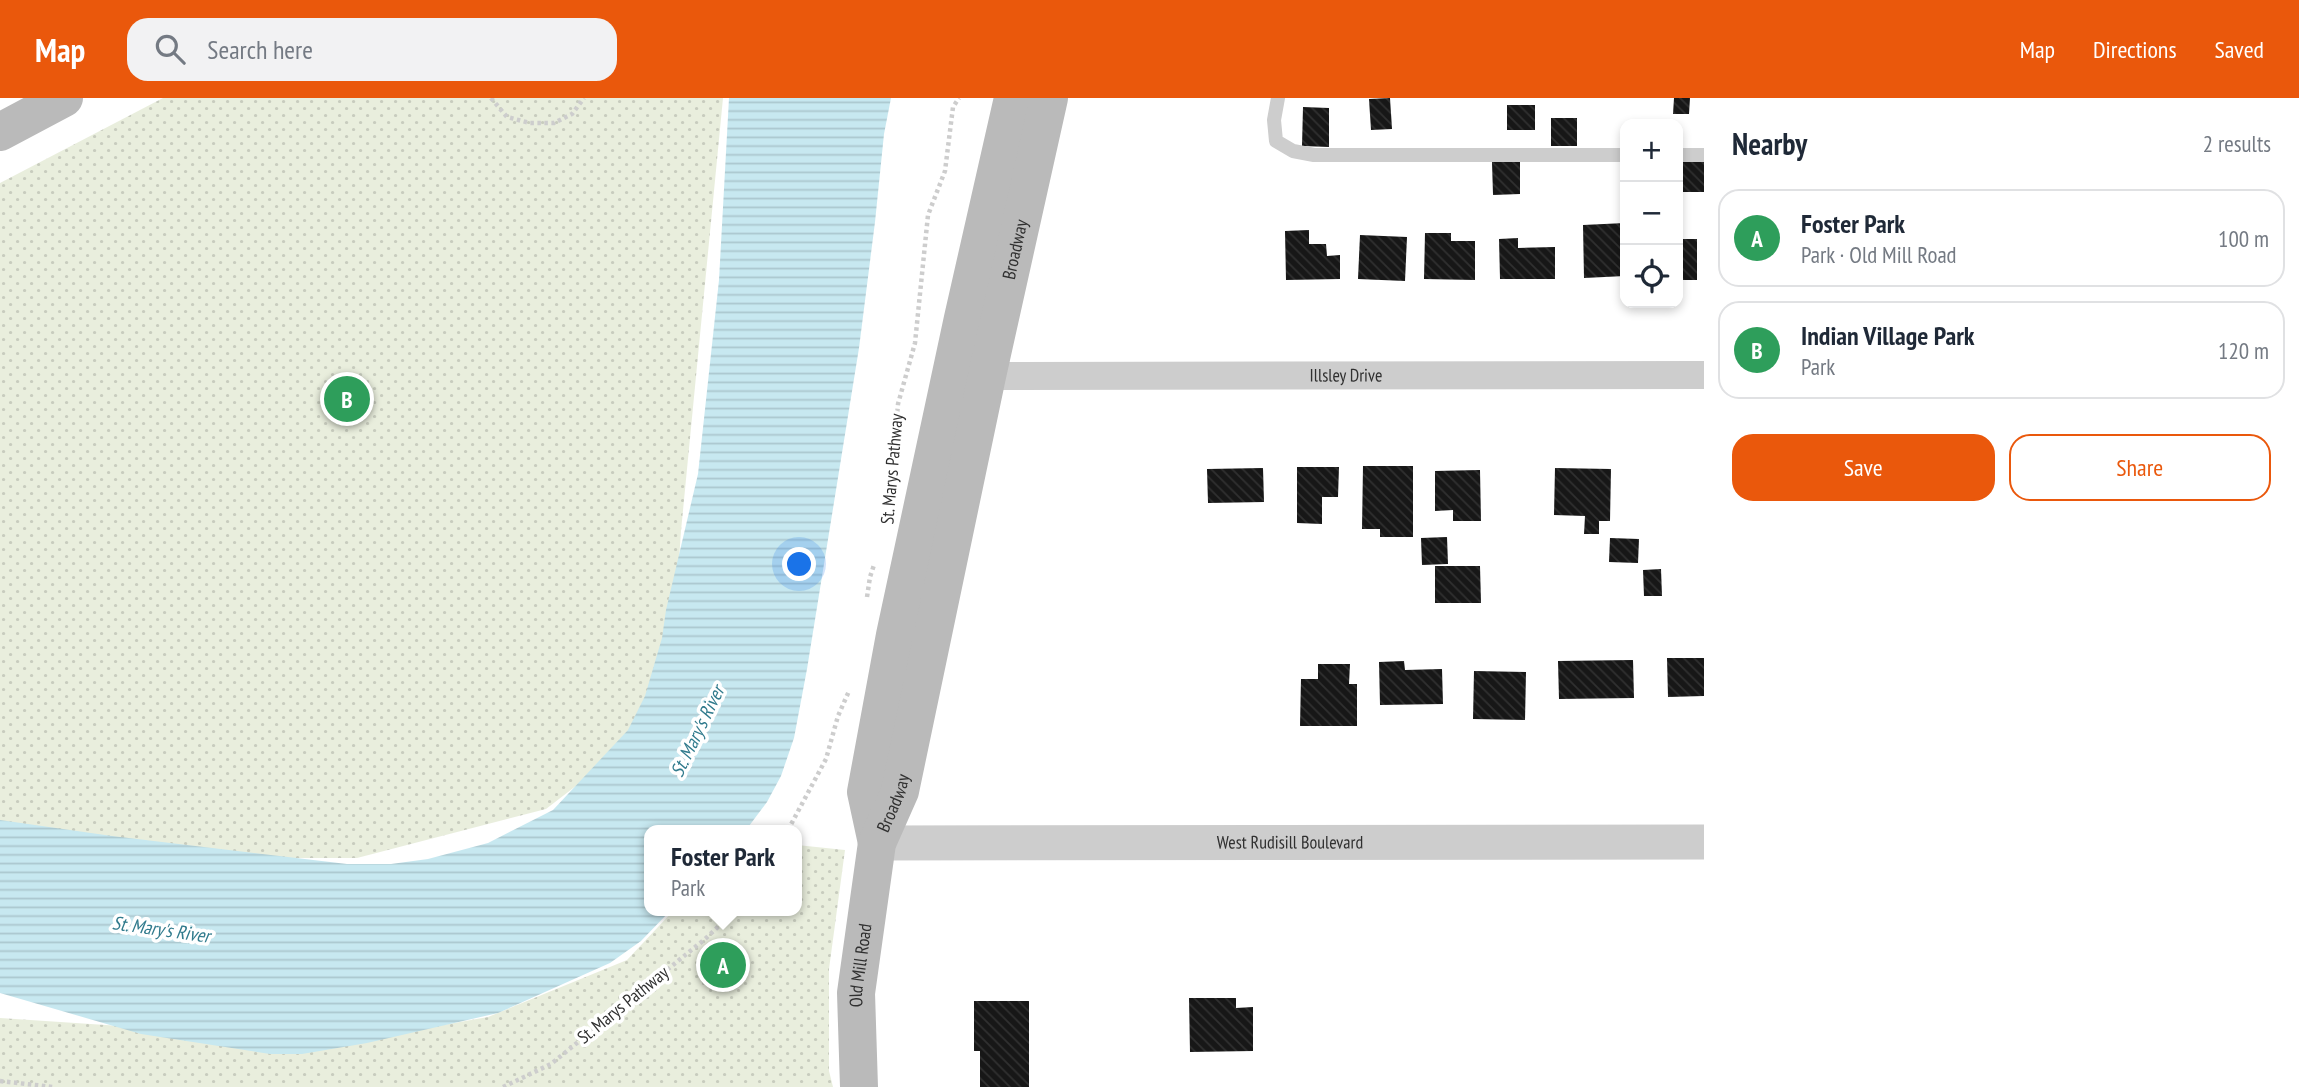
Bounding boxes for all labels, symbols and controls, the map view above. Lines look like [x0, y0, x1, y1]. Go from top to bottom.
search box [127, 18, 617, 81]
text: Map [35, 28, 85, 71]
icon: search [151, 30, 189, 68]
text: Search here [207, 33, 313, 66]
text: Map [2020, 34, 2055, 65]
text: Directions [2093, 34, 2177, 65]
text: Saved [2215, 34, 2264, 65]
map controls [1620, 119, 1683, 308]
button: + [1620, 119, 1683, 182]
text: Nearby [1732, 124, 1807, 163]
text: 2 results [2203, 129, 2271, 158]
button: − [1620, 182, 1683, 245]
text: Foster Park [1801, 207, 1905, 240]
street label: Broadway [997, 217, 1033, 282]
text: A [1751, 224, 1763, 253]
text: 100 m [2218, 224, 2269, 253]
text: Park · Old Mill Road [1801, 240, 1957, 269]
button: locate [1620, 245, 1683, 308]
text: Indian Village Park [1801, 319, 1975, 352]
text: B [1751, 336, 1763, 365]
text: 120 m [2218, 336, 2269, 365]
text: Park [1801, 352, 1835, 381]
street label: Illsley Drive [1310, 363, 1382, 387]
pin: B [324, 373, 370, 425]
street label: St. Marys Pathway [875, 412, 908, 525]
button: Save [1732, 434, 1995, 501]
button: Share [2009, 434, 2271, 501]
your location [782, 547, 816, 581]
water label: St. Mary's River [665, 679, 731, 780]
street label: Broadway [871, 772, 914, 835]
popup [644, 825, 802, 916]
street label: West Rudisill Boulevard [1217, 830, 1363, 854]
text: Foster Park [671, 840, 775, 873]
text: Park [671, 873, 705, 902]
water label: St. Mary's River [111, 910, 214, 948]
street label: Old Mill Road [844, 922, 877, 1007]
pin: A [700, 939, 746, 991]
street label: St. Marys Pathway [572, 961, 673, 1048]

